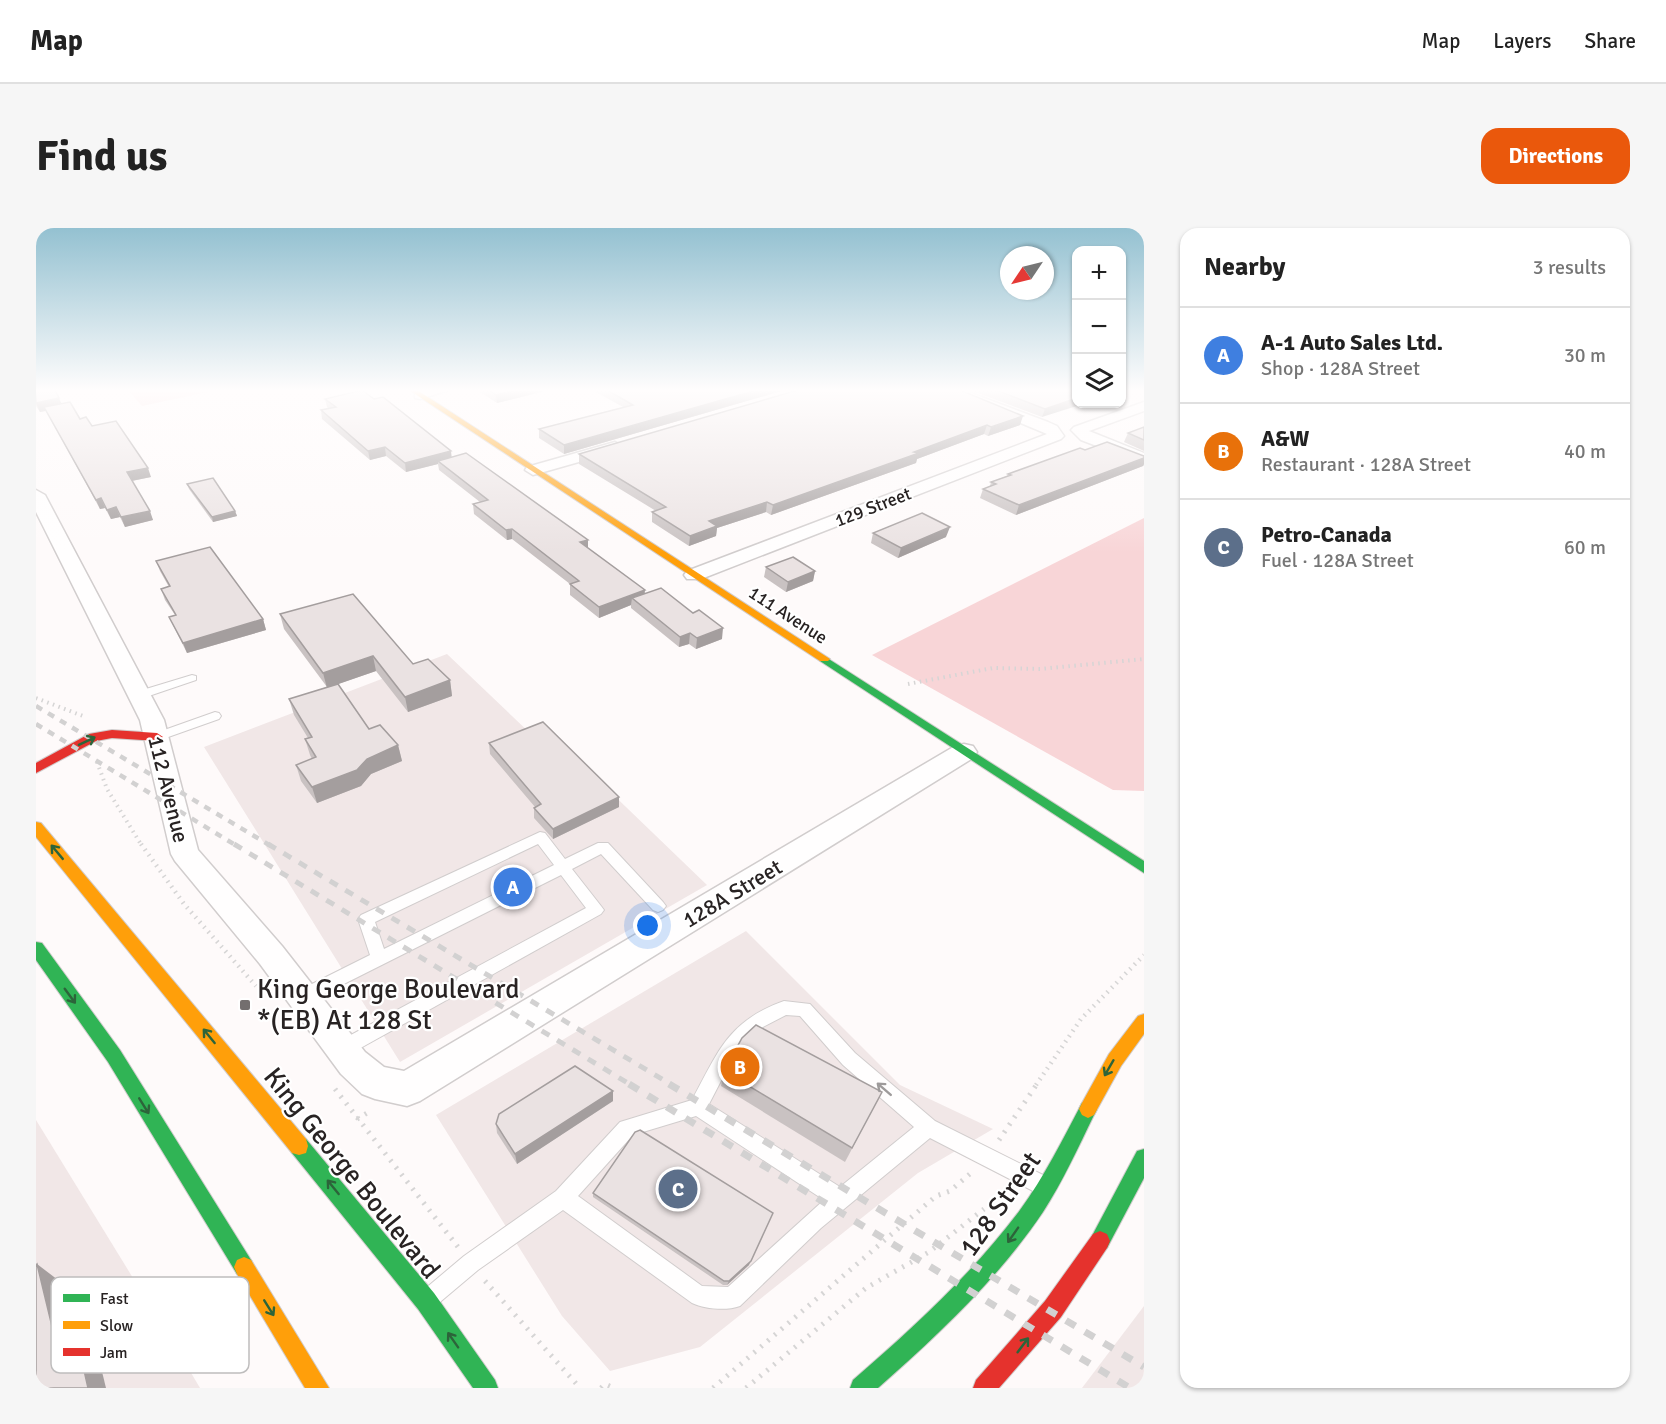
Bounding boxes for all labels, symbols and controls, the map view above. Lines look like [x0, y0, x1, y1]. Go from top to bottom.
text: Map [30, 24, 83, 58]
text: Map [1422, 28, 1460, 54]
text: Layers [1493, 28, 1551, 54]
text: Share [1584, 28, 1636, 54]
button: Directions [1481, 128, 1630, 184]
text: Find us [36, 131, 167, 182]
north arrow [1000, 246, 1054, 300]
map controls [1072, 246, 1126, 408]
button: + [1072, 246, 1126, 300]
text: Nearby [1204, 251, 1285, 283]
text: 3 results [1533, 255, 1606, 280]
button: − [1072, 300, 1126, 354]
text: A-1 Auto Sales Ltd. [1261, 329, 1443, 356]
text: A [1217, 343, 1230, 368]
text: 30 m [1564, 343, 1606, 368]
button: layers [1072, 354, 1126, 408]
text: Shop · 128A Street [1261, 356, 1420, 381]
text: A&W [1261, 425, 1309, 452]
text: B [1217, 439, 1230, 464]
text: 40 m [1564, 439, 1606, 464]
text: Restaurant · 128A Street [1261, 452, 1471, 477]
street label: 129 Street [832, 482, 914, 532]
text: Petro-Canada [1261, 521, 1392, 548]
text: C [1217, 535, 1230, 560]
text: 60 m [1564, 535, 1606, 560]
text: Fuel · 128A Street [1261, 548, 1414, 573]
street label: 111 Avenue [745, 581, 831, 649]
street label: 112 Avenue [142, 733, 195, 845]
one-way arrow [77, 734, 95, 746]
one-way arrow [50, 845, 64, 860]
street label: 128A Street [678, 853, 787, 934]
pin: A [494, 864, 532, 910]
your location [633, 911, 662, 940]
place label: King George Boulevard *(EB) At 128 St [257, 973, 520, 1037]
one-way arrow [64, 987, 76, 1003]
marker: King George Boulevard *(EB) At 128 St [238, 998, 252, 1012]
one-way arrow [203, 1029, 216, 1045]
pin: B [720, 1044, 760, 1090]
one-way arrow [1103, 1059, 1115, 1076]
street label: King George Boulevard [256, 1061, 447, 1286]
one-way arrow [877, 1082, 892, 1096]
one-way arrow [139, 1097, 151, 1114]
street label: 128 Street [952, 1146, 1048, 1263]
pin: C [658, 1166, 698, 1212]
one-way arrow [326, 1179, 339, 1195]
one-way arrow [1007, 1227, 1019, 1243]
legend [51, 1277, 249, 1373]
text: Fast [100, 1289, 129, 1309]
one-way arrow [263, 1299, 275, 1316]
text: Slow [100, 1316, 134, 1336]
one-way arrow [447, 1333, 460, 1349]
one-way arrow [1017, 1338, 1030, 1354]
text: Jam [100, 1343, 128, 1363]

